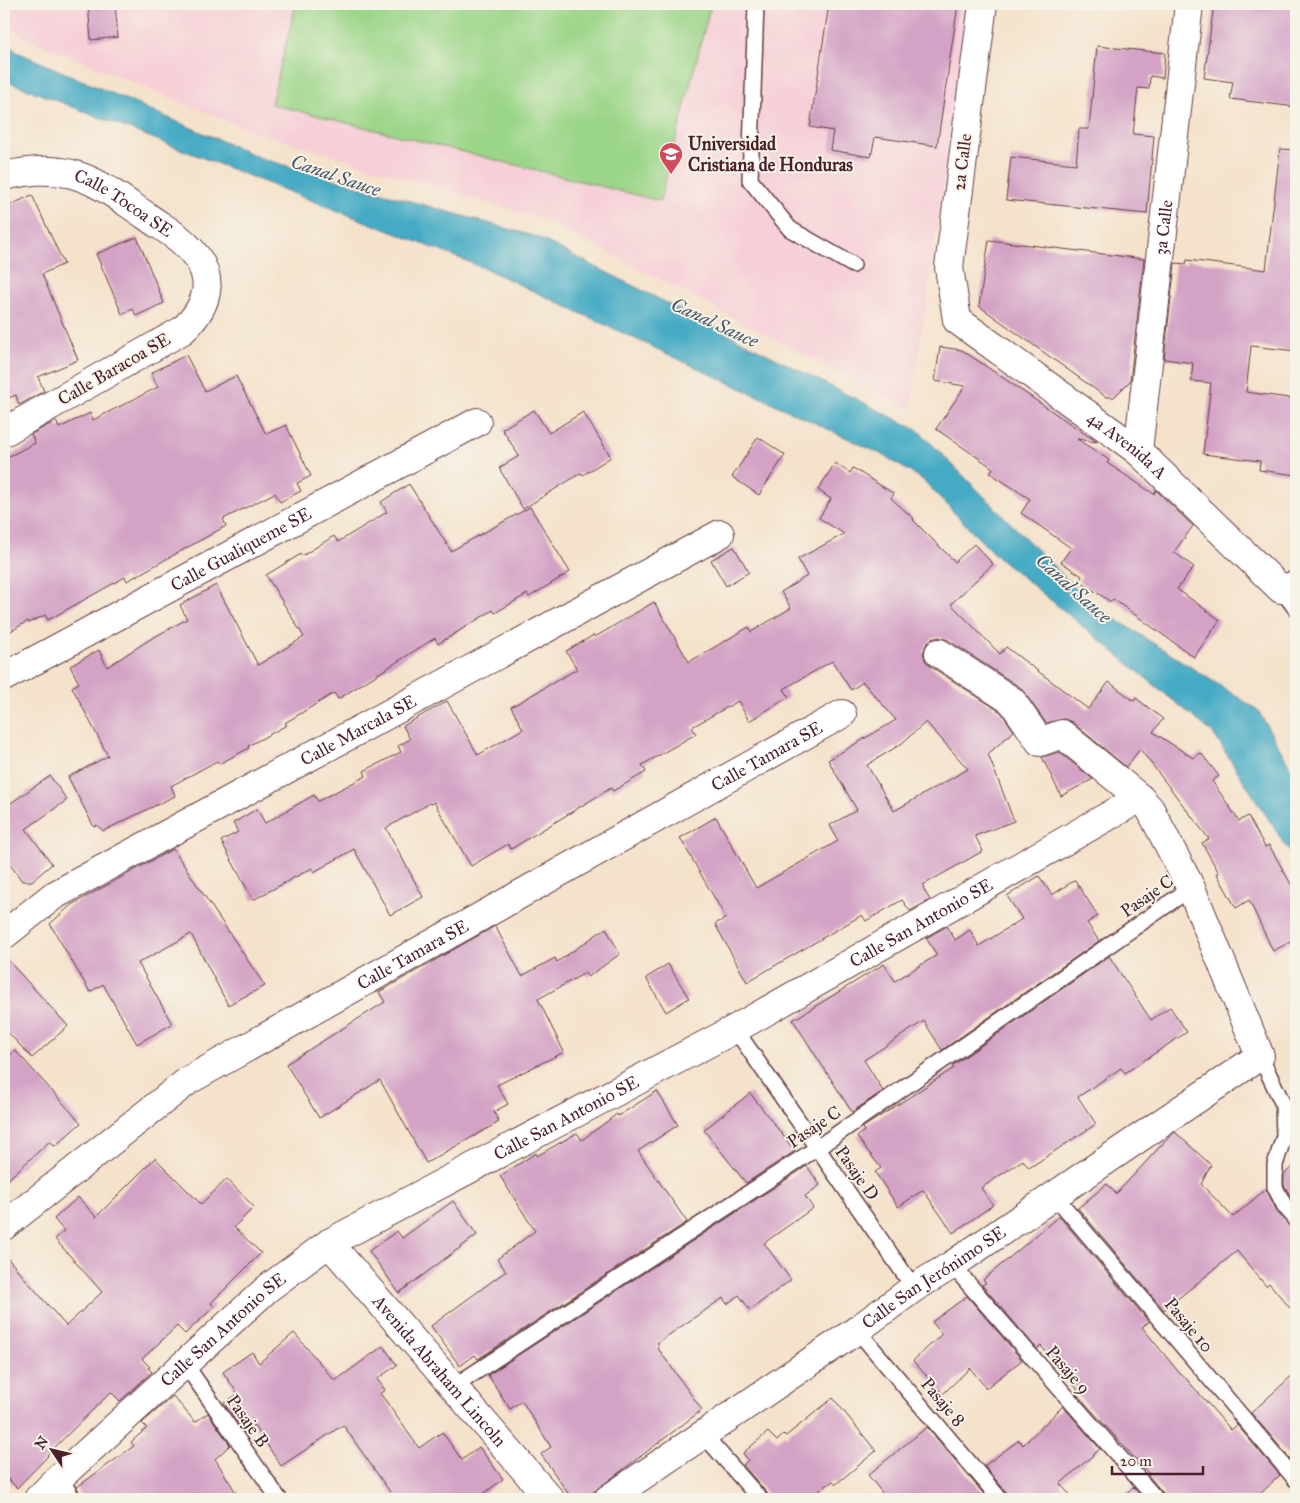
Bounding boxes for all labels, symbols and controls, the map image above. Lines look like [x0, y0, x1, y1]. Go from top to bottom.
street label: 2a Calle [948, 132, 976, 192]
place label: Universidad Cristiana de Honduras [688, 133, 853, 176]
school or university icon: Universidad Cristiana de Honduras [658, 141, 684, 175]
water label: Canal Sauce [288, 149, 385, 202]
street label: Calle Tocoa SE [71, 164, 177, 242]
street label: 3a Calle [1149, 198, 1178, 256]
water label: Canal Sauce [668, 292, 763, 353]
street label: Calle Baracoa SE [54, 328, 174, 410]
street label: 4a Avenida A [1083, 407, 1171, 484]
street label: Calle Gualiqueme SE [167, 502, 315, 596]
water label: Canal Sauce [1031, 549, 1117, 629]
street label: Calle Marcala SE [297, 690, 420, 771]
street label: Calle Tamara SE [707, 716, 826, 796]
street label: Pasaje C [1116, 870, 1178, 922]
street label: Calle San Antonio SE [846, 873, 996, 972]
street label: Calle Tamara SE [353, 915, 472, 995]
street label: Calle San Antonio SE [490, 1071, 643, 1165]
street label: Pasaje C [783, 1101, 845, 1153]
street label: Pasaje D [830, 1141, 884, 1205]
street label: Calle San Jerónimo SE [857, 1221, 1010, 1334]
street label: Calle San Antonio SE [156, 1268, 290, 1391]
street label: Avenida Abraham Lincoln [367, 1290, 511, 1452]
street label: Pasaje 10 [1160, 1293, 1218, 1357]
street label: Pasaje 9 [1041, 1341, 1095, 1399]
street label: Pasaje 8 [916, 1373, 970, 1431]
street label: Pasaje B [222, 1390, 274, 1452]
north arrow [28, 1426, 78, 1476]
text: N [31, 1433, 52, 1453]
scale bar [1112, 1443, 1204, 1475]
text: 20 m [1120, 1452, 1152, 1470]

